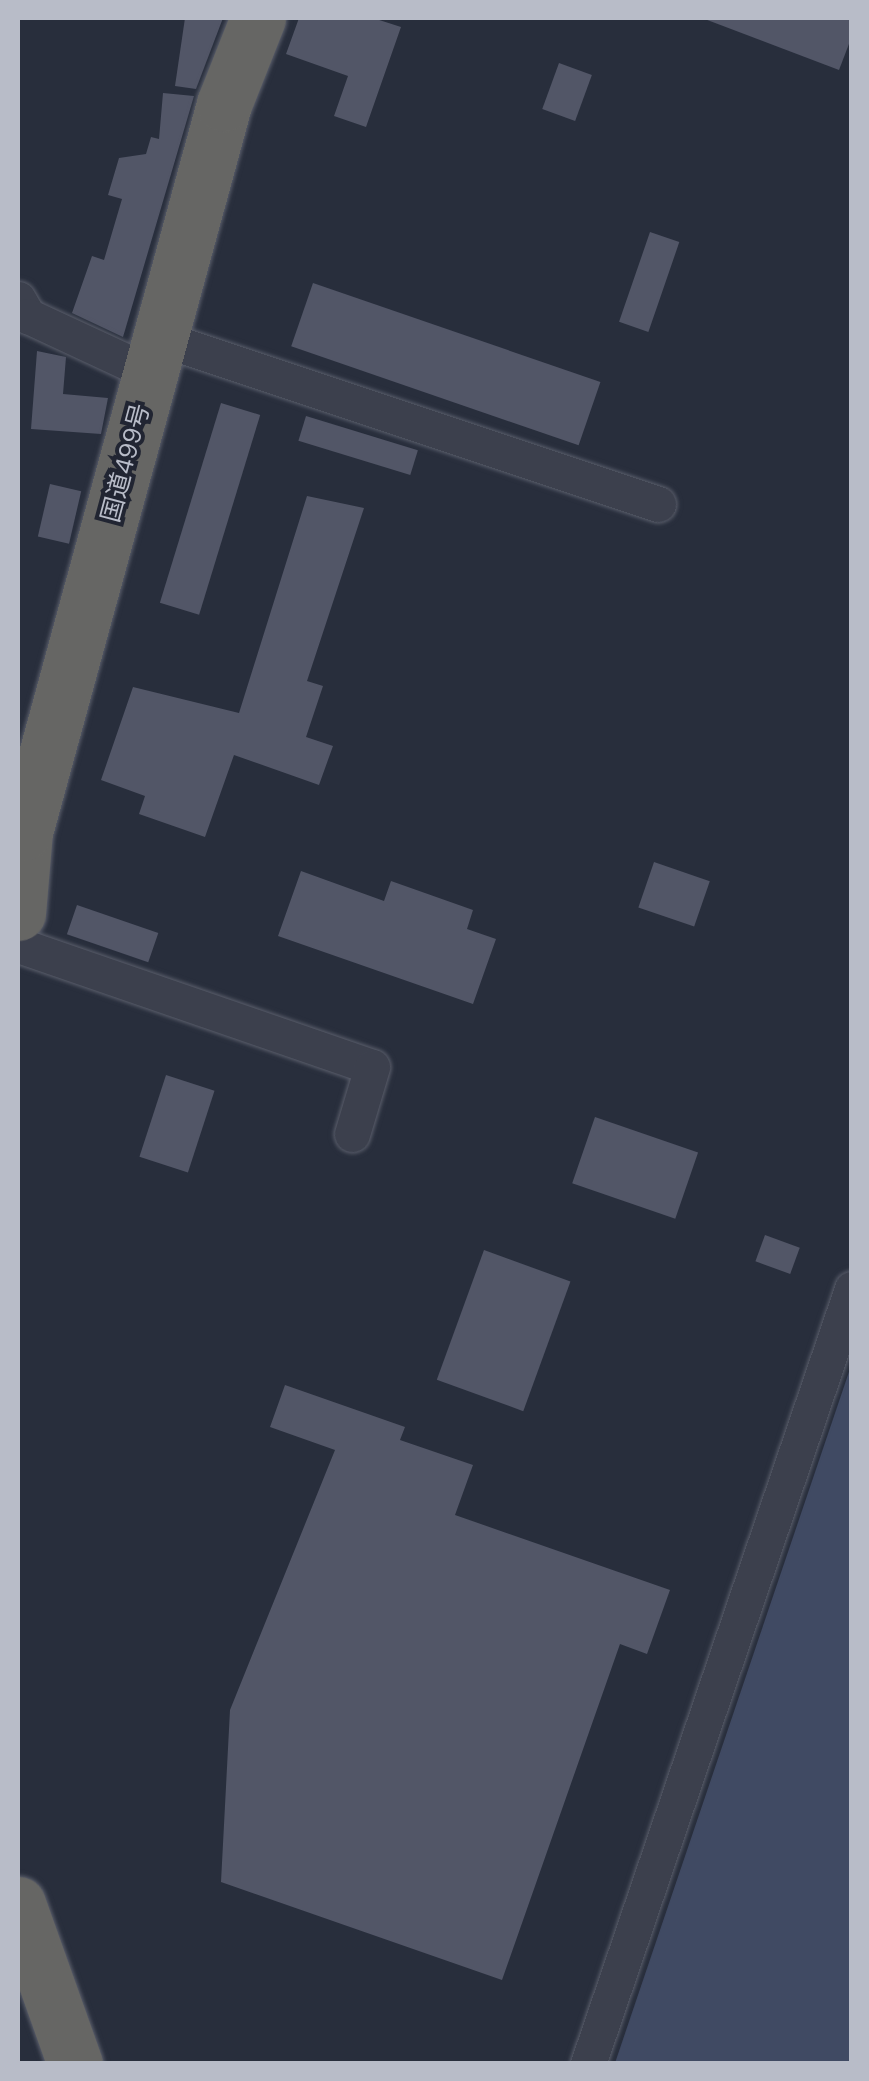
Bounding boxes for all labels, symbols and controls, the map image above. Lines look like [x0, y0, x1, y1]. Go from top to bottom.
street label: 国道499号 [96, 400, 156, 526]

